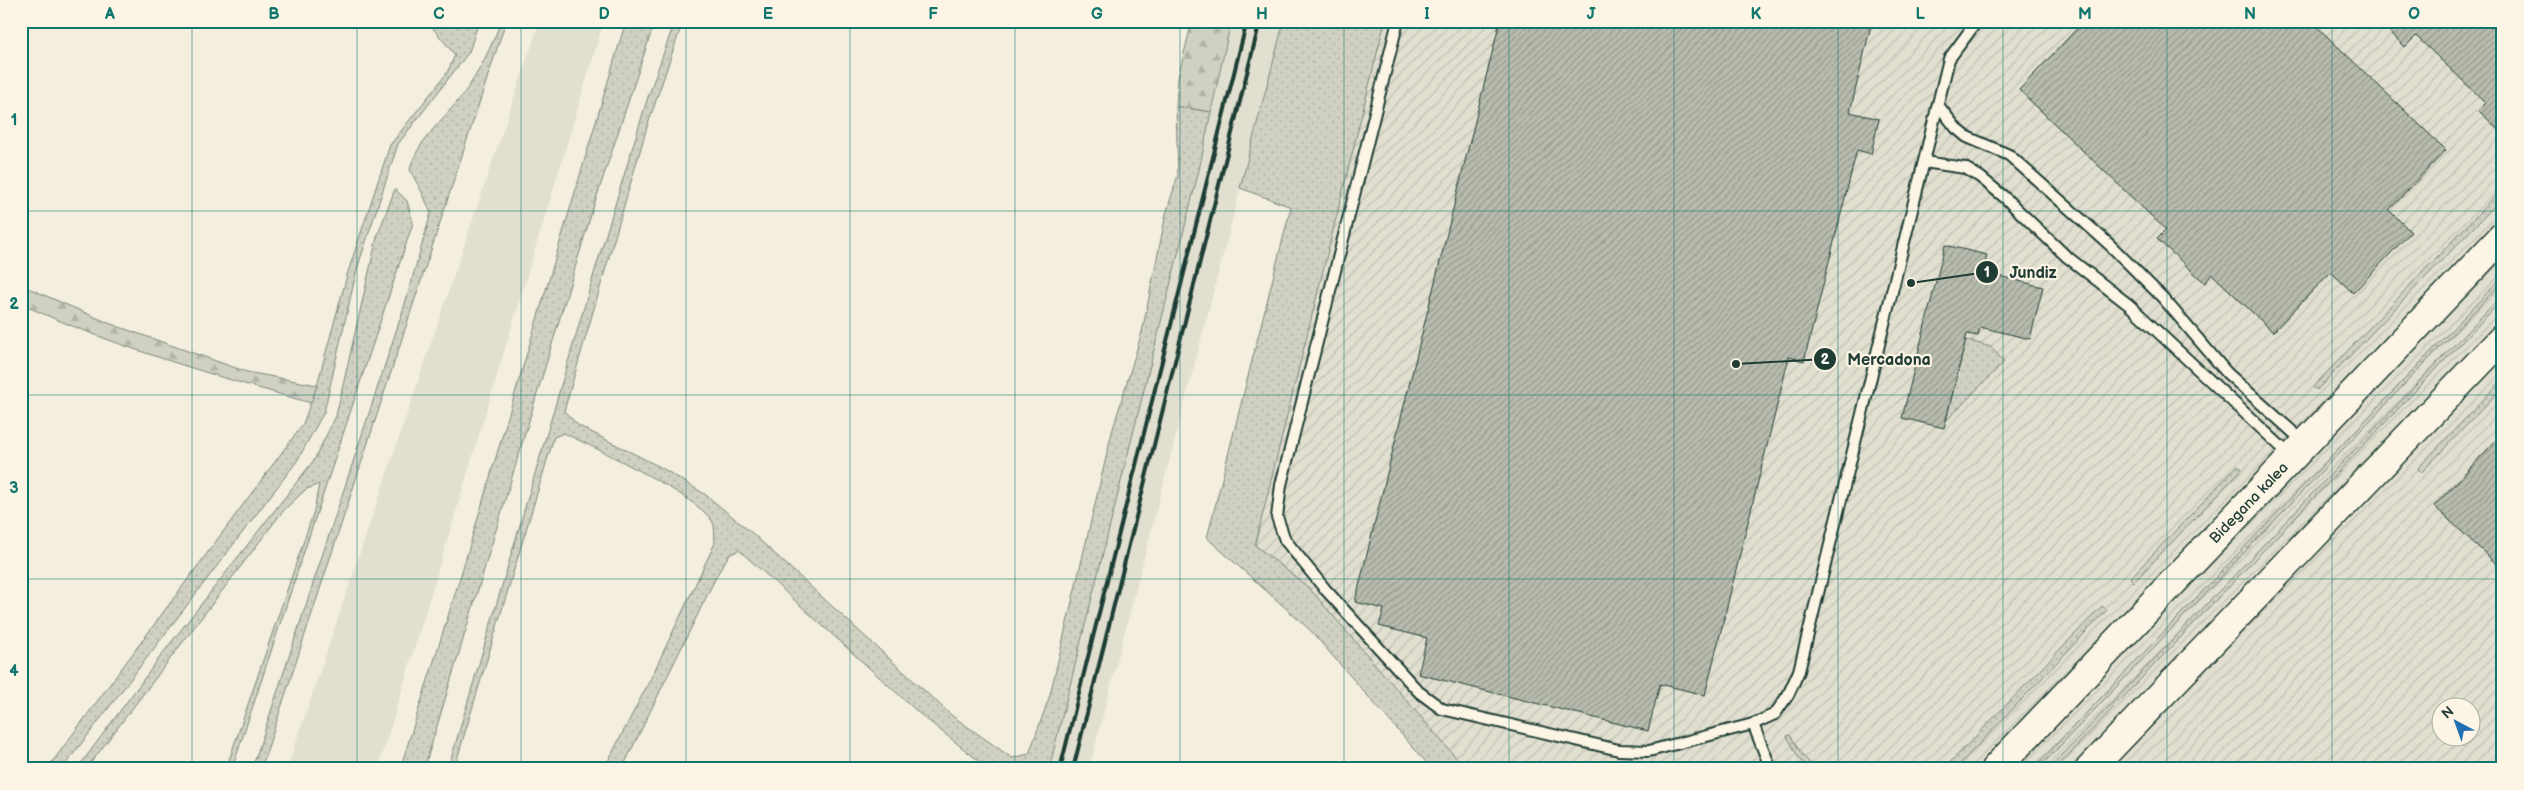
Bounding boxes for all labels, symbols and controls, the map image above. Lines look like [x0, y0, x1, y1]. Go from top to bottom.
text: A [104, 5, 115, 24]
text: B [268, 5, 280, 24]
text: C [433, 5, 445, 24]
text: D [598, 5, 610, 24]
text: E [763, 5, 773, 24]
text: F [928, 5, 938, 24]
text: G [1091, 5, 1103, 24]
text: H [1256, 5, 1268, 24]
text: I [1424, 5, 1430, 24]
text: J [1587, 5, 1596, 24]
text: K [1751, 5, 1762, 24]
text: L [1915, 5, 1925, 24]
text: M [2078, 5, 2092, 24]
text: N [2244, 5, 2256, 24]
text: O [2408, 5, 2420, 24]
text: 1 [11, 111, 17, 130]
callout: Jundiz [1975, 257, 2067, 288]
text: 1 [1984, 263, 1990, 282]
text: Jundiz [2009, 264, 2057, 283]
text: 2 [9, 295, 19, 314]
callout: Mercadona [1812, 344, 1941, 375]
text: 2 [1821, 350, 1830, 369]
text: Mercadona [1847, 351, 1931, 370]
street label: Bidegana kalea [2205, 458, 2293, 548]
text: 3 [9, 479, 19, 498]
text: 4 [9, 662, 19, 681]
north arrow [2432, 698, 2482, 748]
text: N [2438, 703, 2457, 722]

